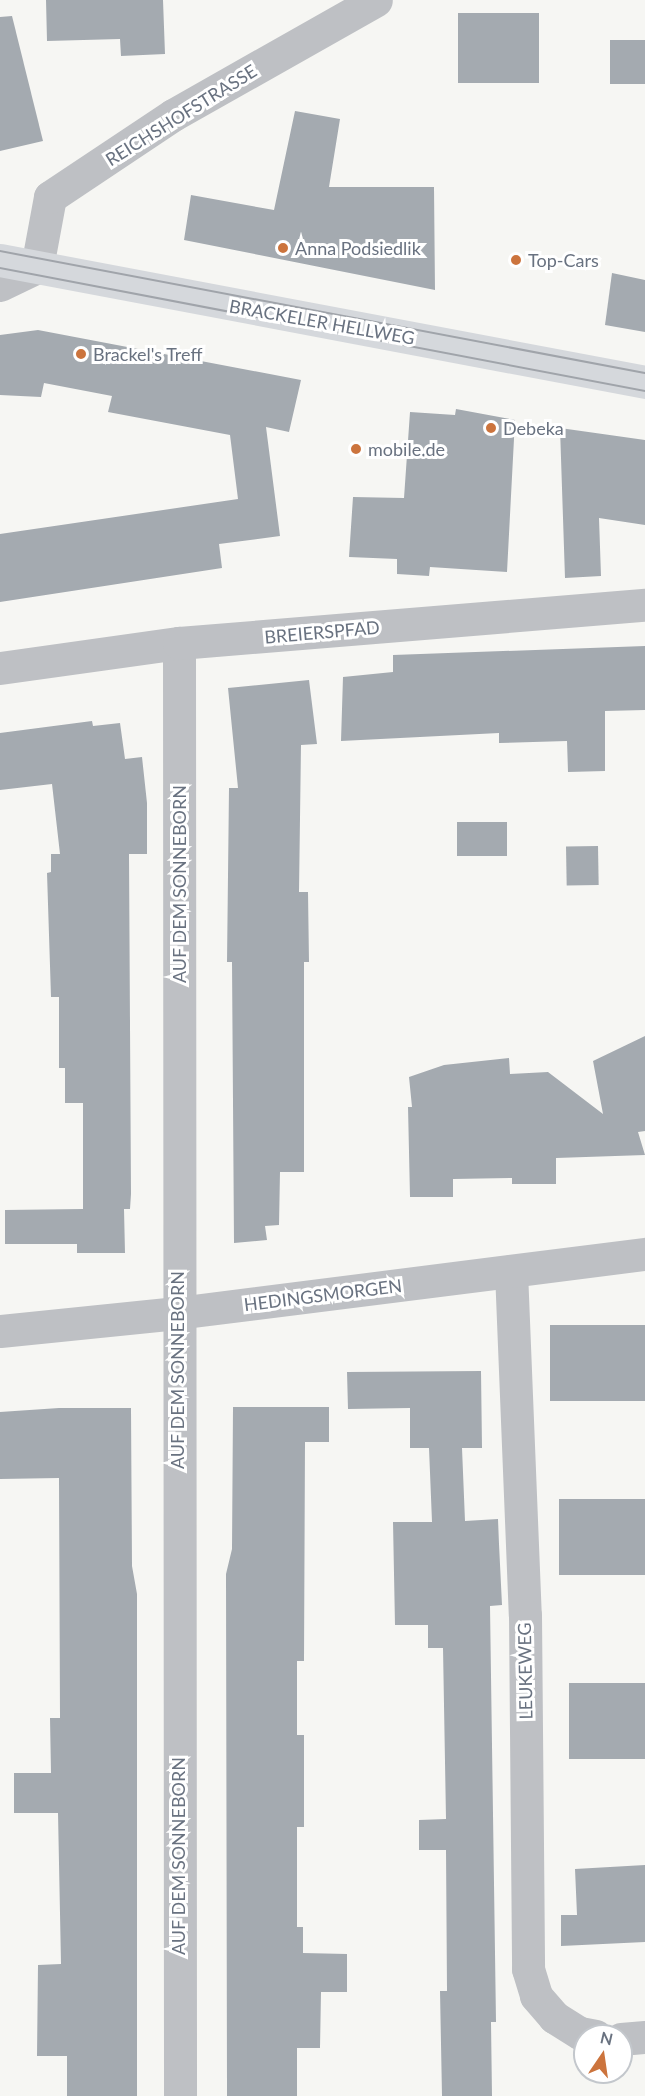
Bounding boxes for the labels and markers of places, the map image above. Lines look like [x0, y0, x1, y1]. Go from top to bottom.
place label: Anna Podsiedlik [295, 237, 421, 259]
marker: Anna Podsiedlik [276, 241, 290, 255]
place label: Top-Cars [528, 249, 599, 271]
marker: Top-Cars [509, 253, 523, 267]
place label: Brackel's Treff [93, 343, 203, 365]
marker: Brackel's Treff [74, 347, 88, 361]
place label: Debeka [503, 417, 564, 439]
marker: Debeka [484, 421, 498, 435]
place label: mobile.de [368, 438, 445, 460]
marker: mobile.de [349, 442, 363, 456]

